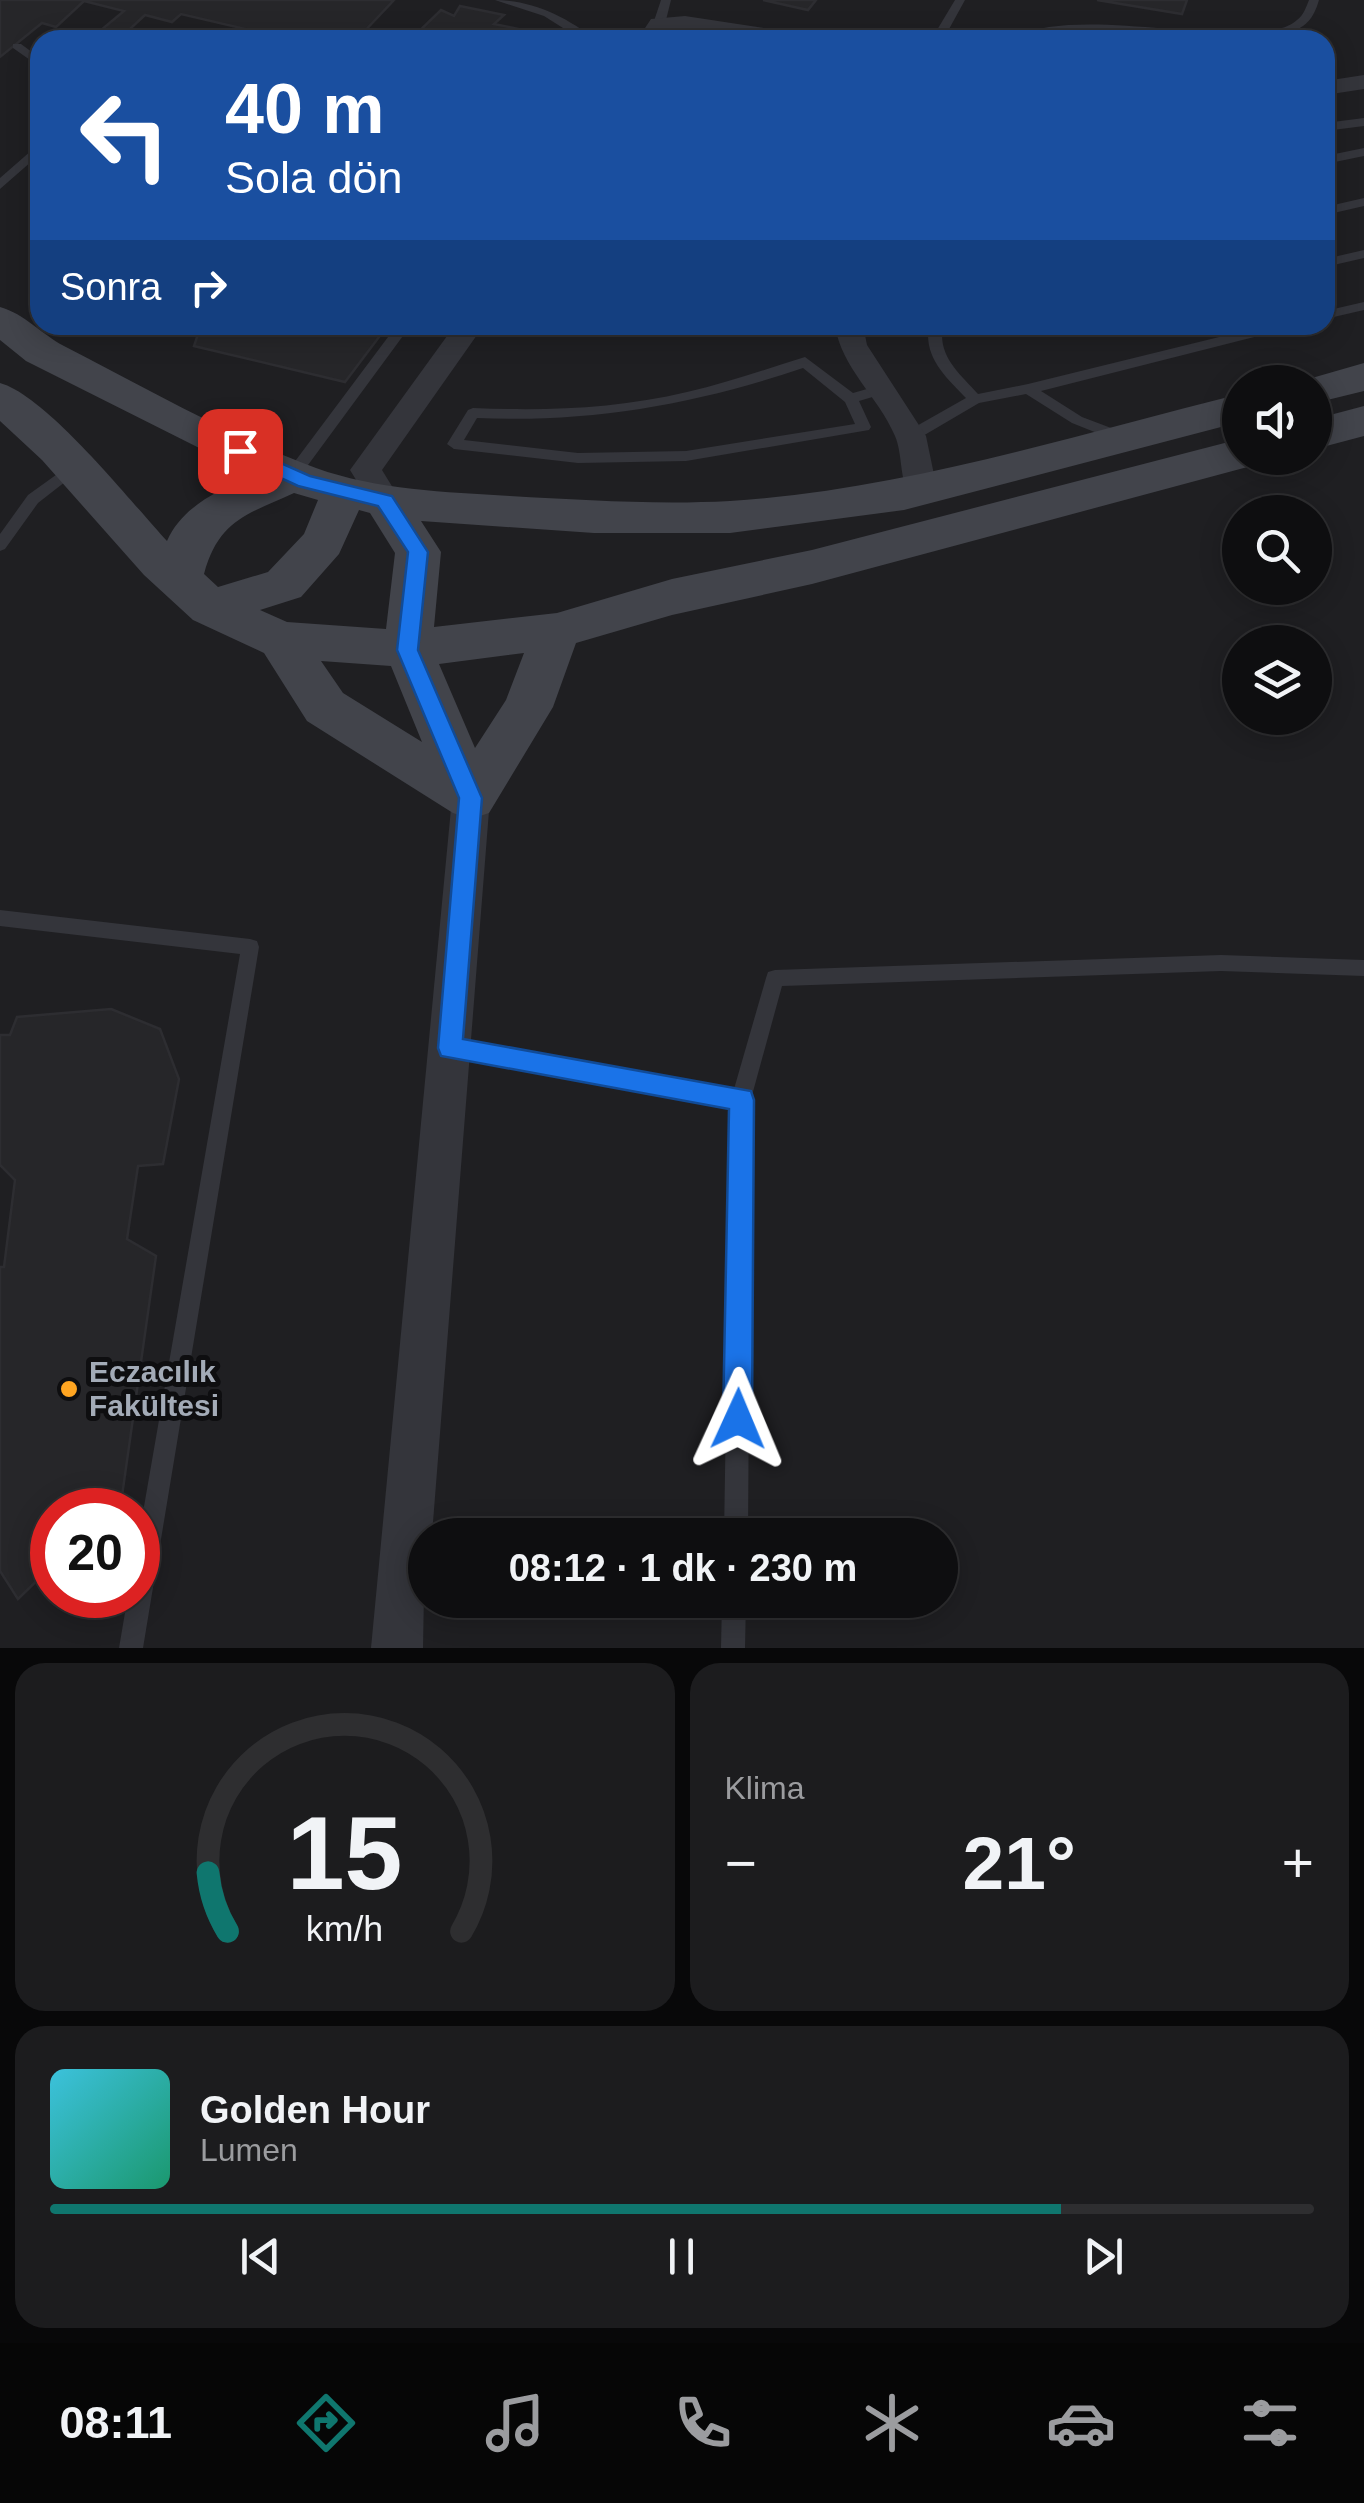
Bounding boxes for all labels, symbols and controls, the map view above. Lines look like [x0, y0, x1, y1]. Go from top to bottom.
icon: left [60, 70, 190, 200]
text: 40 m [225, 70, 385, 148]
text: Sola dön [225, 152, 403, 203]
icon: right [181, 260, 236, 315]
text: Sonra [60, 266, 161, 308]
map controls [1222, 365, 1332, 735]
button: sound [1222, 365, 1332, 475]
pin [198, 409, 283, 494]
icon: arrive [213, 424, 268, 479]
button: search [1222, 495, 1332, 605]
button: layers [1222, 625, 1332, 735]
place label: Eczacılık Fakültesi [89, 1355, 219, 1422]
position arrow [686, 1367, 790, 1471]
marker: Eczacılık Fakültesi [58, 1378, 80, 1400]
speed limit sign: 20 [30, 1488, 160, 1618]
text: 08:12 · 1 dk · 230 m [509, 1547, 857, 1589]
text: Klima [725, 1770, 805, 1806]
text: 15 [287, 1795, 403, 1911]
text: 21° [963, 1821, 1076, 1905]
text: − [725, 1832, 757, 1894]
text: + [1282, 1832, 1314, 1894]
text: km/h [306, 1909, 383, 1949]
text: Golden Hour [200, 2089, 430, 2131]
text: Lumen [200, 2132, 298, 2168]
icon: previous [233, 2229, 288, 2284]
icon: pause [654, 2229, 709, 2284]
icon: next [1076, 2229, 1131, 2284]
icon: directions [291, 2388, 361, 2458]
icon: music [480, 2388, 550, 2458]
icon: phone [668, 2388, 738, 2458]
icon: climate [857, 2388, 927, 2458]
icon: car [1046, 2388, 1116, 2458]
icon: filters [1235, 2388, 1305, 2458]
text: 08:11 [59, 2397, 172, 2448]

